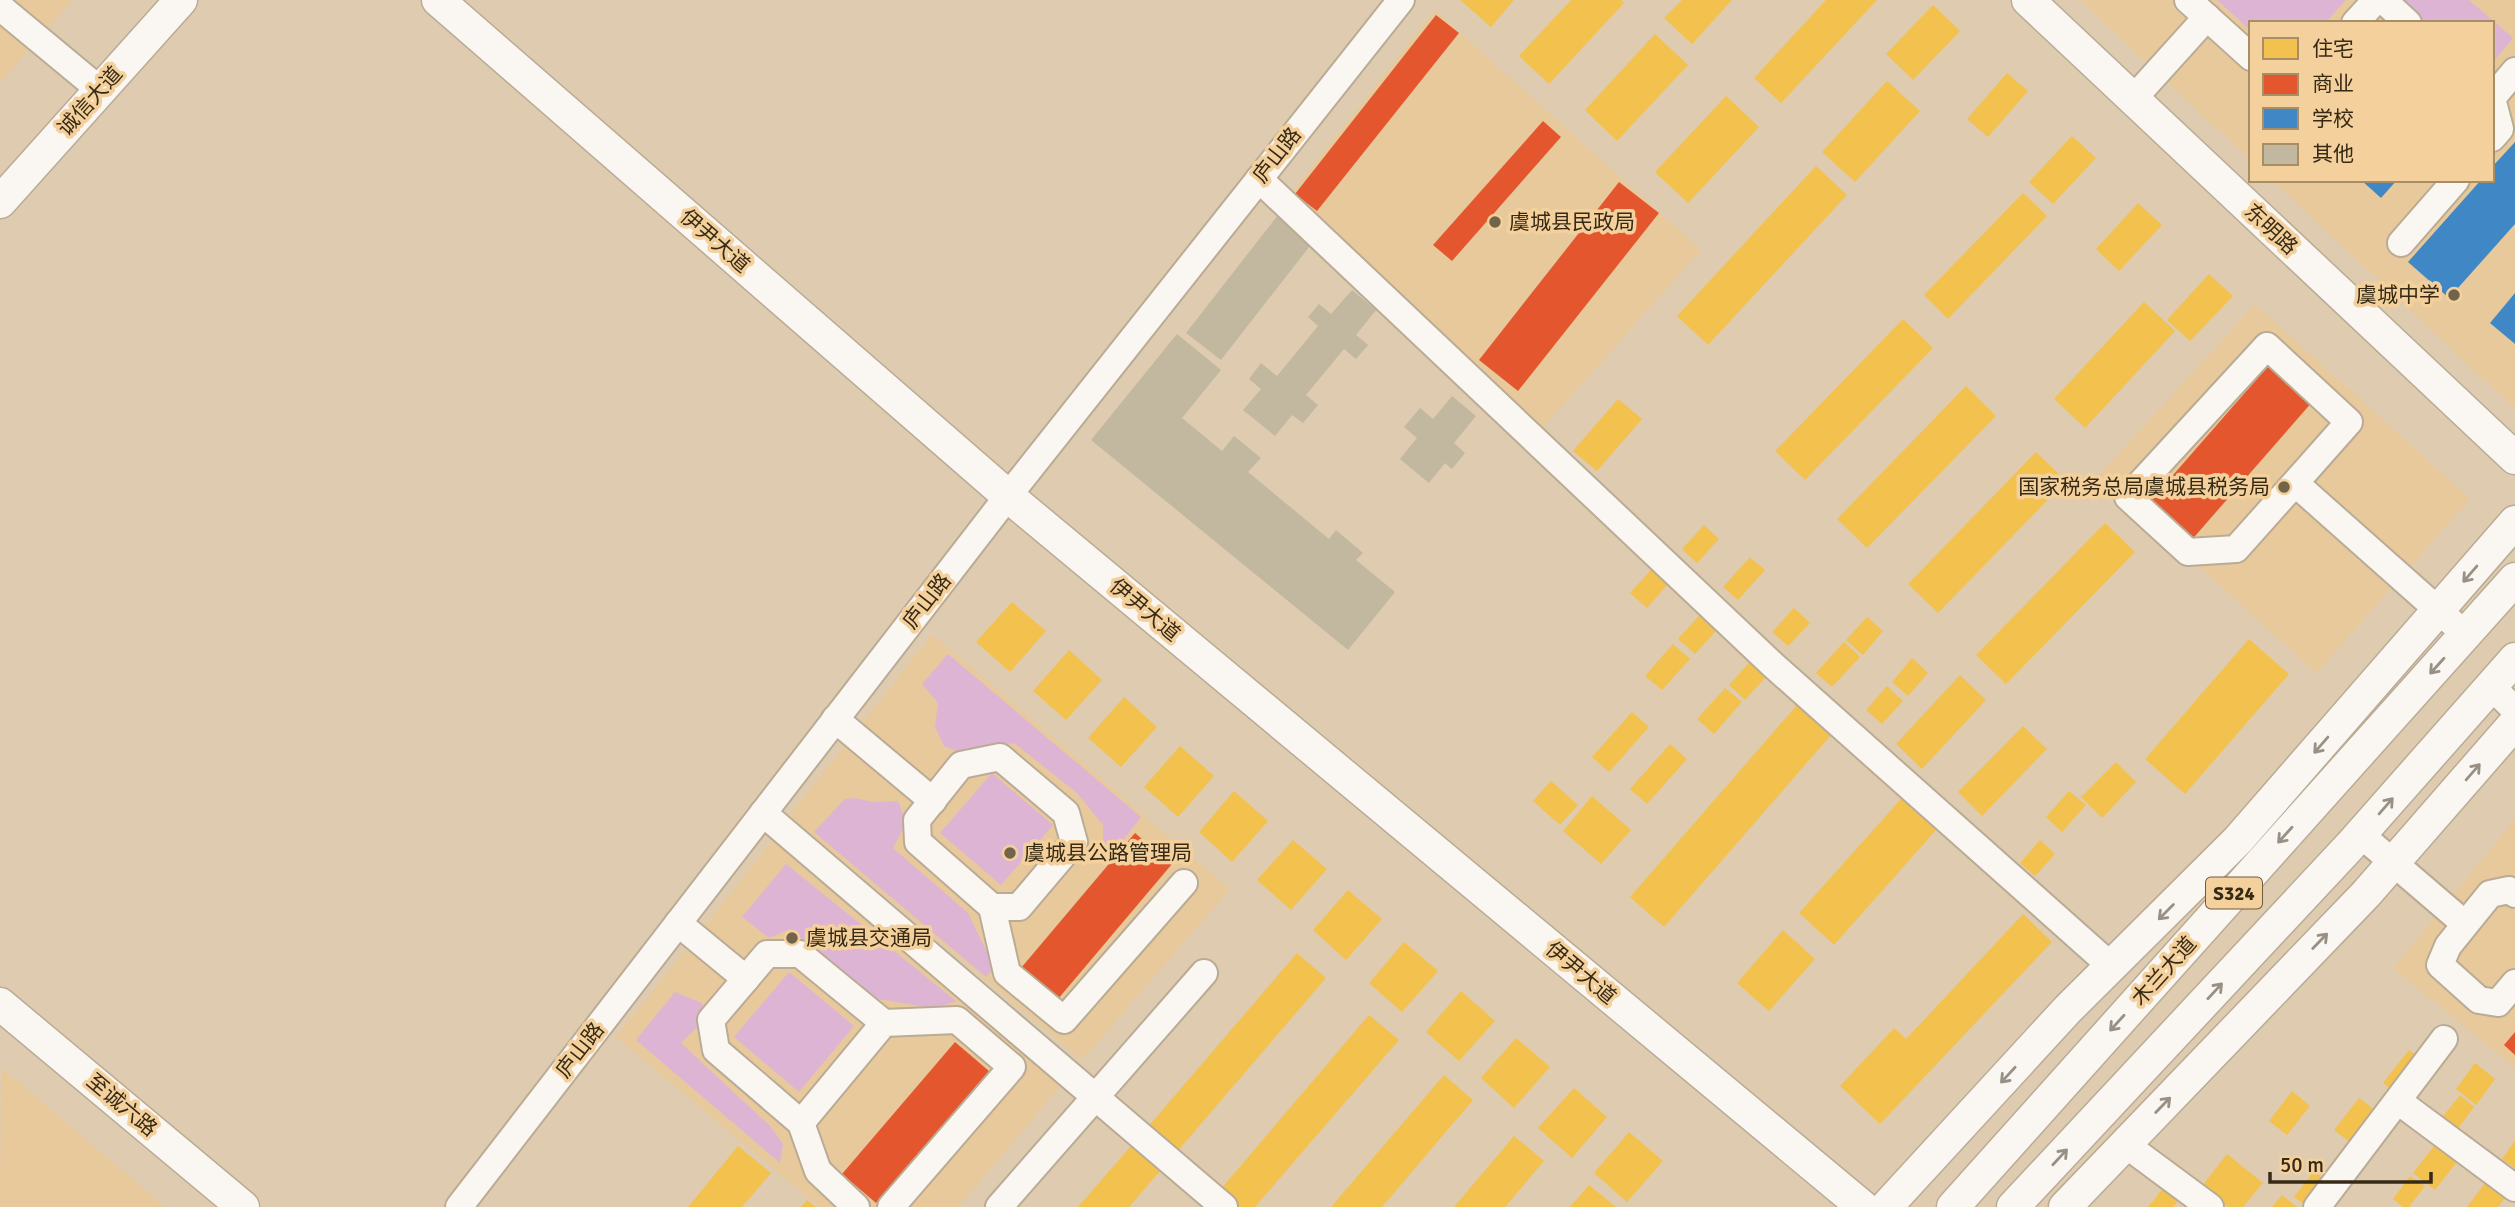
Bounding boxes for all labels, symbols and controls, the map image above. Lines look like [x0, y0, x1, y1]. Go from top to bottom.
legend [2249, 21, 2494, 182]
text: 住宅 [2312, 36, 2354, 62]
street label: 诚信大道 [52, 61, 128, 141]
text: 商业 [2312, 71, 2354, 97]
text: 学校 [2312, 106, 2354, 132]
street label: 庐山路 [1247, 122, 1307, 188]
text: 其他 [2312, 141, 2354, 167]
street label: 东明路 [2239, 198, 2303, 260]
street label: 伊尹大道 [675, 204, 755, 278]
place label: 虞城县民政局 [1509, 209, 1635, 235]
marker: 虞城县民政局 [1487, 214, 1503, 230]
place label: 虞城中学 [2356, 282, 2440, 308]
marker: 虞城中学 [2446, 287, 2462, 303]
place label: 国家税务总局虞城县税务局 [2018, 474, 2270, 500]
marker: 国家税务总局虞城县税务局 [2276, 479, 2292, 495]
one-way arrow [2462, 565, 2478, 583]
street label: 庐山路 [897, 568, 957, 634]
street label: 伊尹大道 [1104, 573, 1186, 647]
one-way arrow [2429, 657, 2445, 675]
one-way arrow [2313, 736, 2329, 754]
one-way arrow [2465, 763, 2481, 781]
one-way arrow [2377, 797, 2393, 815]
one-way arrow [2277, 826, 2293, 844]
place label: 虞城县公路管理局 [1024, 840, 1192, 866]
marker: 虞城县公路管理局 [1002, 845, 1018, 861]
road number: S324 [2206, 878, 2262, 908]
one-way arrow [2158, 903, 2175, 920]
place label: 虞城县交通局 [806, 925, 932, 951]
marker: 虞城县交通局 [784, 930, 800, 946]
street label: 木兰大道 [2126, 931, 2202, 1011]
one-way arrow [2312, 933, 2329, 950]
street label: 伊尹大道 [1540, 936, 1622, 1010]
one-way arrow [2206, 983, 2223, 1000]
one-way arrow [2109, 1014, 2125, 1032]
street label: 庐山路 [550, 1017, 610, 1083]
one-way arrow [1999, 1066, 2016, 1083]
street label: 至诚六路 [81, 1068, 163, 1142]
one-way arrow [2154, 1097, 2171, 1114]
scale bar [2270, 1140, 2431, 1184]
one-way arrow [2051, 1149, 2068, 1166]
text: 50 m [2280, 1152, 2324, 1178]

